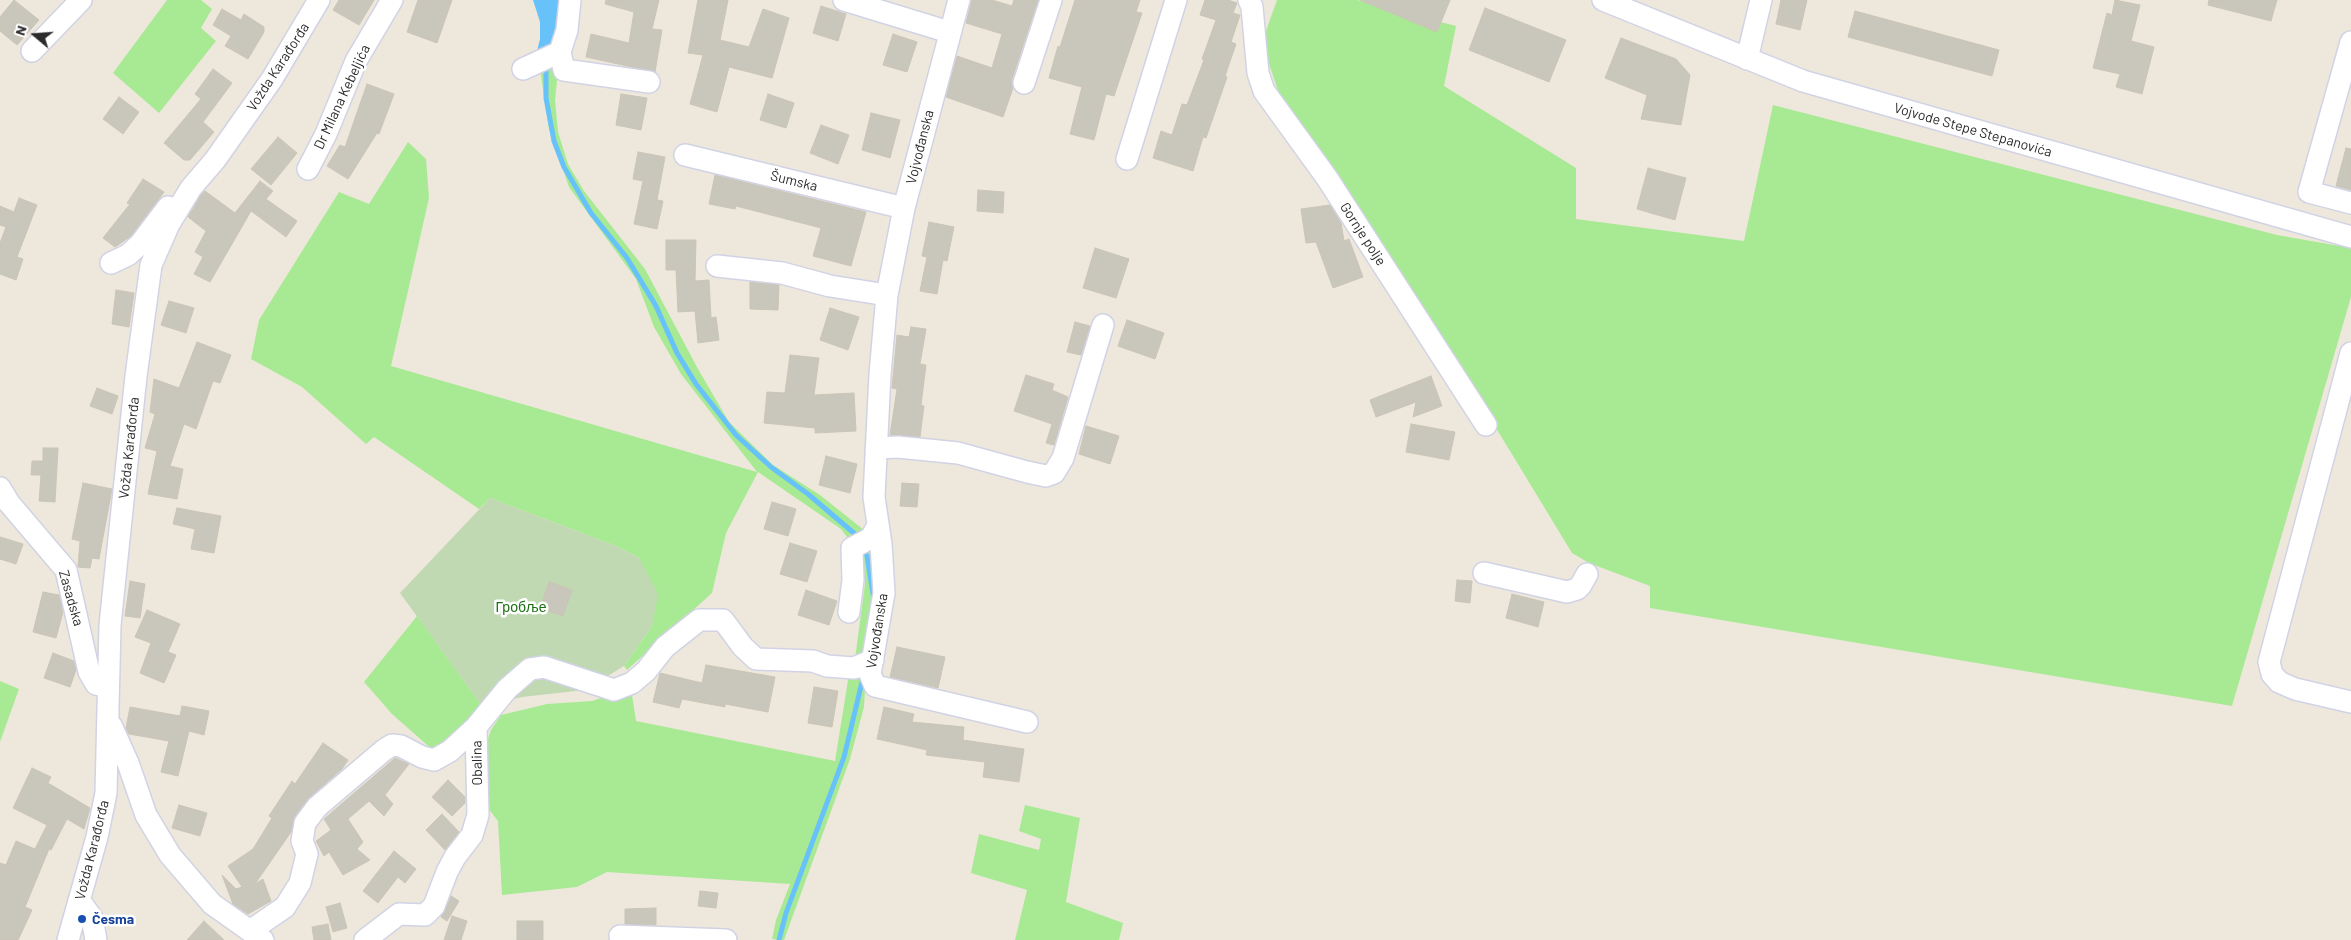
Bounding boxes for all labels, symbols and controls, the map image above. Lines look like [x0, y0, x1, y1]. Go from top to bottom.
north arrow [10, 10, 60, 60]
street label: Vožda Karađorđa [243, 20, 313, 114]
text: N [11, 23, 30, 37]
street label: Dr Milana Kebeljića [310, 42, 374, 152]
street label: Vojvode Stepe Stepanovića [1892, 99, 2054, 161]
street label: Vojvođanska [903, 108, 937, 186]
street label: Šumska [769, 167, 819, 195]
street label: Gornje polje [1336, 199, 1390, 269]
street label: Vožda Karađorđa [115, 396, 143, 500]
street label: Zasadska [55, 568, 87, 628]
street label: Vojvođanska [863, 592, 891, 670]
park label: Гробље [496, 599, 546, 615]
street label: Obalina [468, 740, 486, 786]
street label: Vožda Karađorđa [72, 798, 112, 902]
place label: Česma [92, 911, 134, 927]
marker: Česma [76, 913, 88, 925]

